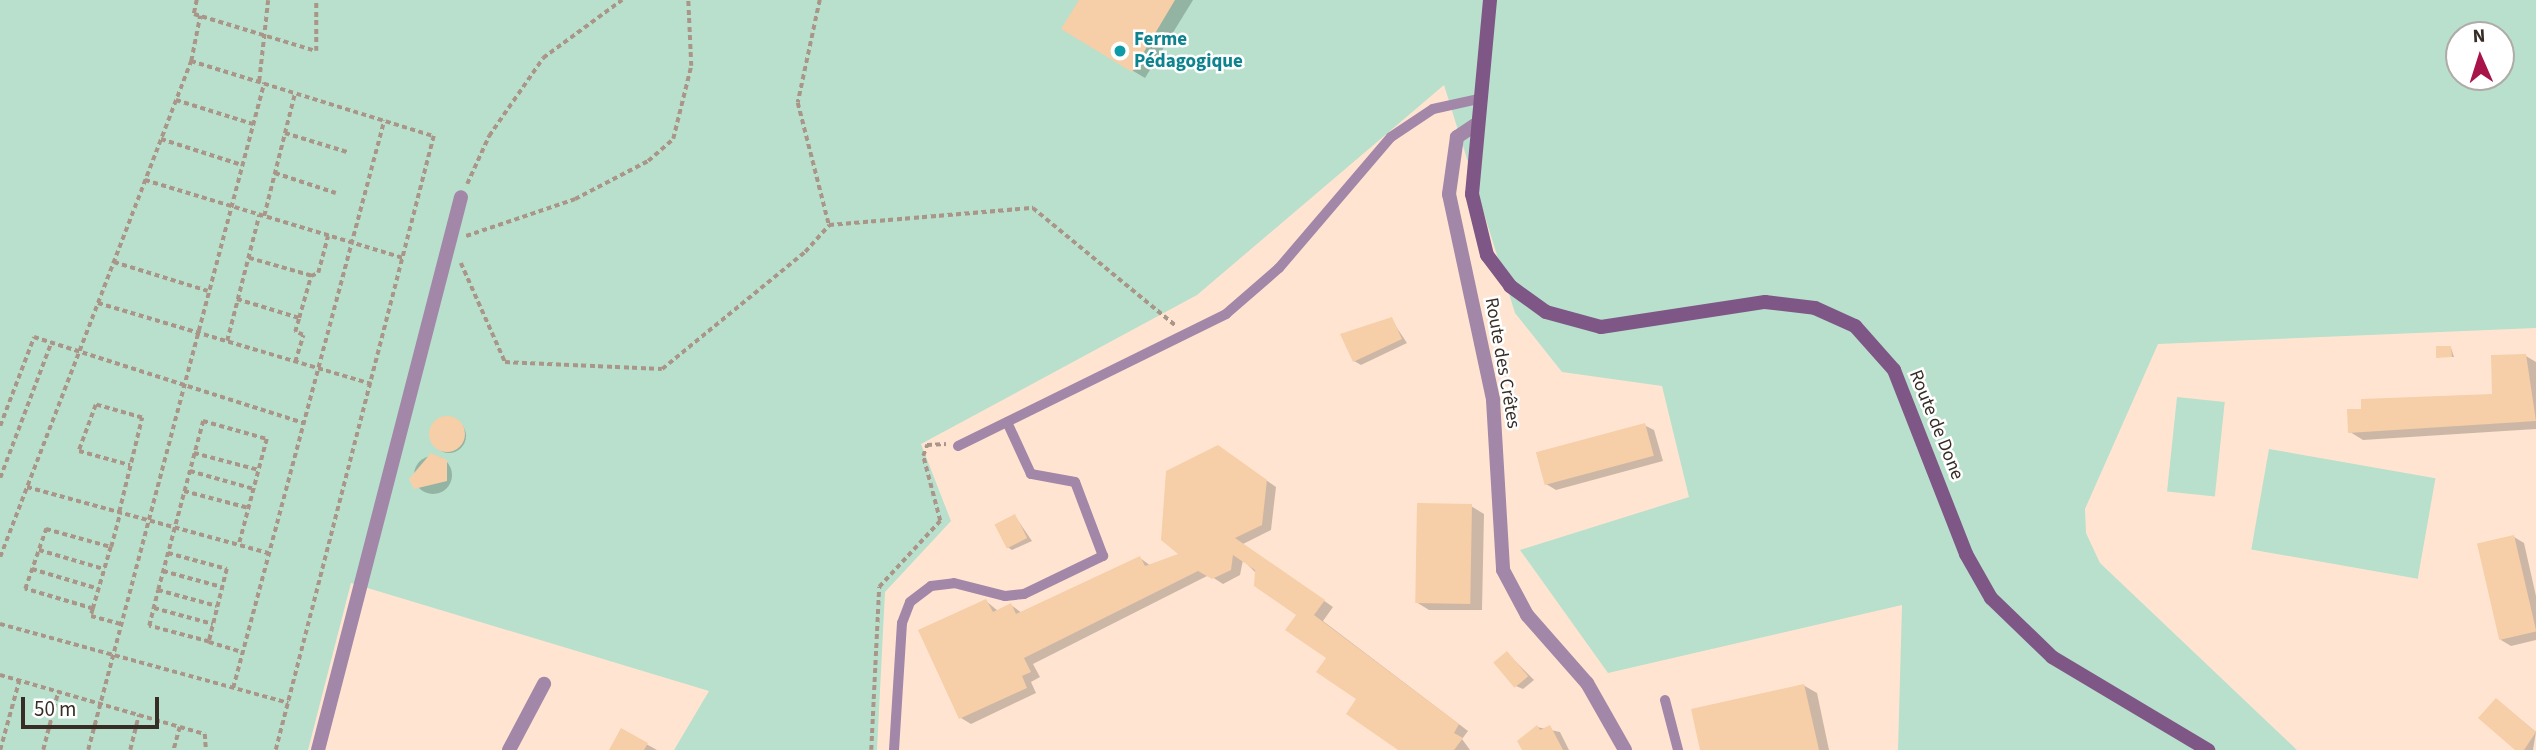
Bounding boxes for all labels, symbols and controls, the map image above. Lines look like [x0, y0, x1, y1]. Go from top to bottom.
north arrow [2445, 21, 2515, 91]
text: N [2472, 23, 2486, 50]
place label: Ferme Pédagogique [1134, 29, 1243, 73]
marker: Ferme Pédagogique [1112, 43, 1128, 59]
street label: Route des Crêtes [1479, 296, 1525, 430]
street label: Route de Done [1904, 367, 1968, 483]
scale bar [24, 684, 163, 728]
text: 50 m [34, 694, 76, 724]

